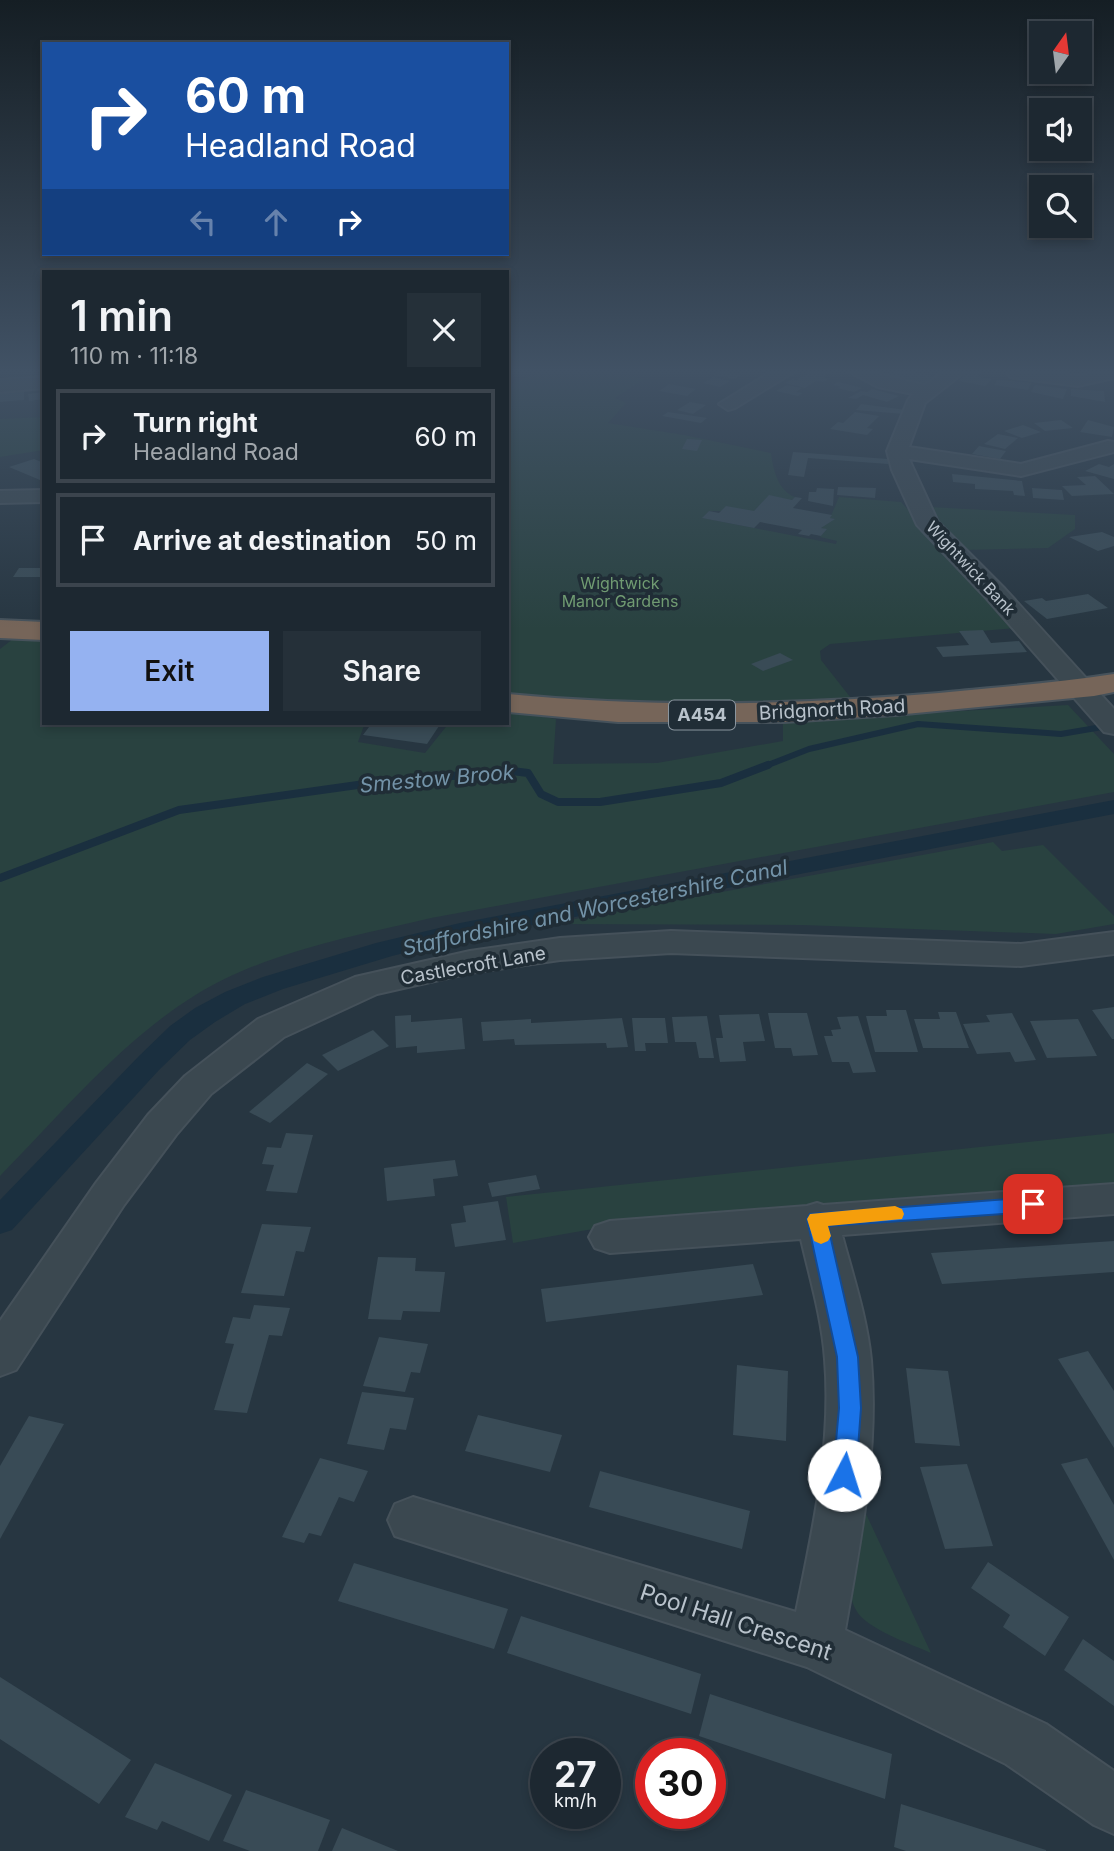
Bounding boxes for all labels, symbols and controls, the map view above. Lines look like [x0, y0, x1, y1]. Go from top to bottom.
north arrow [1029, 21, 1092, 84]
map controls [1029, 21, 1092, 238]
text: 60 m [185, 66, 306, 125]
icon: right [70, 70, 161, 161]
button: sound [1029, 98, 1092, 161]
text: Headland Road [185, 126, 416, 165]
button: search [1029, 175, 1092, 238]
icon: left [184, 203, 222, 241]
icon: ahead [257, 203, 295, 241]
icon: right [330, 203, 368, 241]
text: 1 min [70, 290, 173, 341]
button: close [407, 293, 481, 367]
text: 110 m · 11:18 [70, 342, 198, 370]
text: Turn right [133, 407, 258, 438]
icon: right [74, 417, 112, 455]
text: 60 m [414, 421, 477, 452]
text: Headland Road [133, 438, 299, 466]
street label: Wightwick Bank [922, 517, 1020, 619]
icon: arrive [74, 521, 112, 559]
text: Arrive at destination [133, 525, 392, 556]
text: 50 m [415, 525, 477, 556]
park label: Wightwick Manor Gardens [562, 573, 678, 611]
button: Exit [70, 631, 269, 711]
button: Share [283, 631, 481, 711]
street label: Bridgnorth Road [758, 694, 906, 725]
road number: A454 [669, 700, 735, 730]
water label: Smestow Brook [359, 759, 516, 798]
water label: Staffordshire and Worcestershire Canal [400, 854, 791, 961]
street label: Castlecroft Lane [399, 941, 548, 990]
pin [1003, 1174, 1063, 1234]
icon: arrive [1014, 1185, 1052, 1223]
position arrow [807, 1438, 881, 1512]
street label: Pool Hall Crescent [637, 1578, 836, 1666]
speed limit sign: 30 [635, 1738, 726, 1829]
text: 27 [554, 1753, 597, 1795]
text: km/h [554, 1790, 597, 1811]

